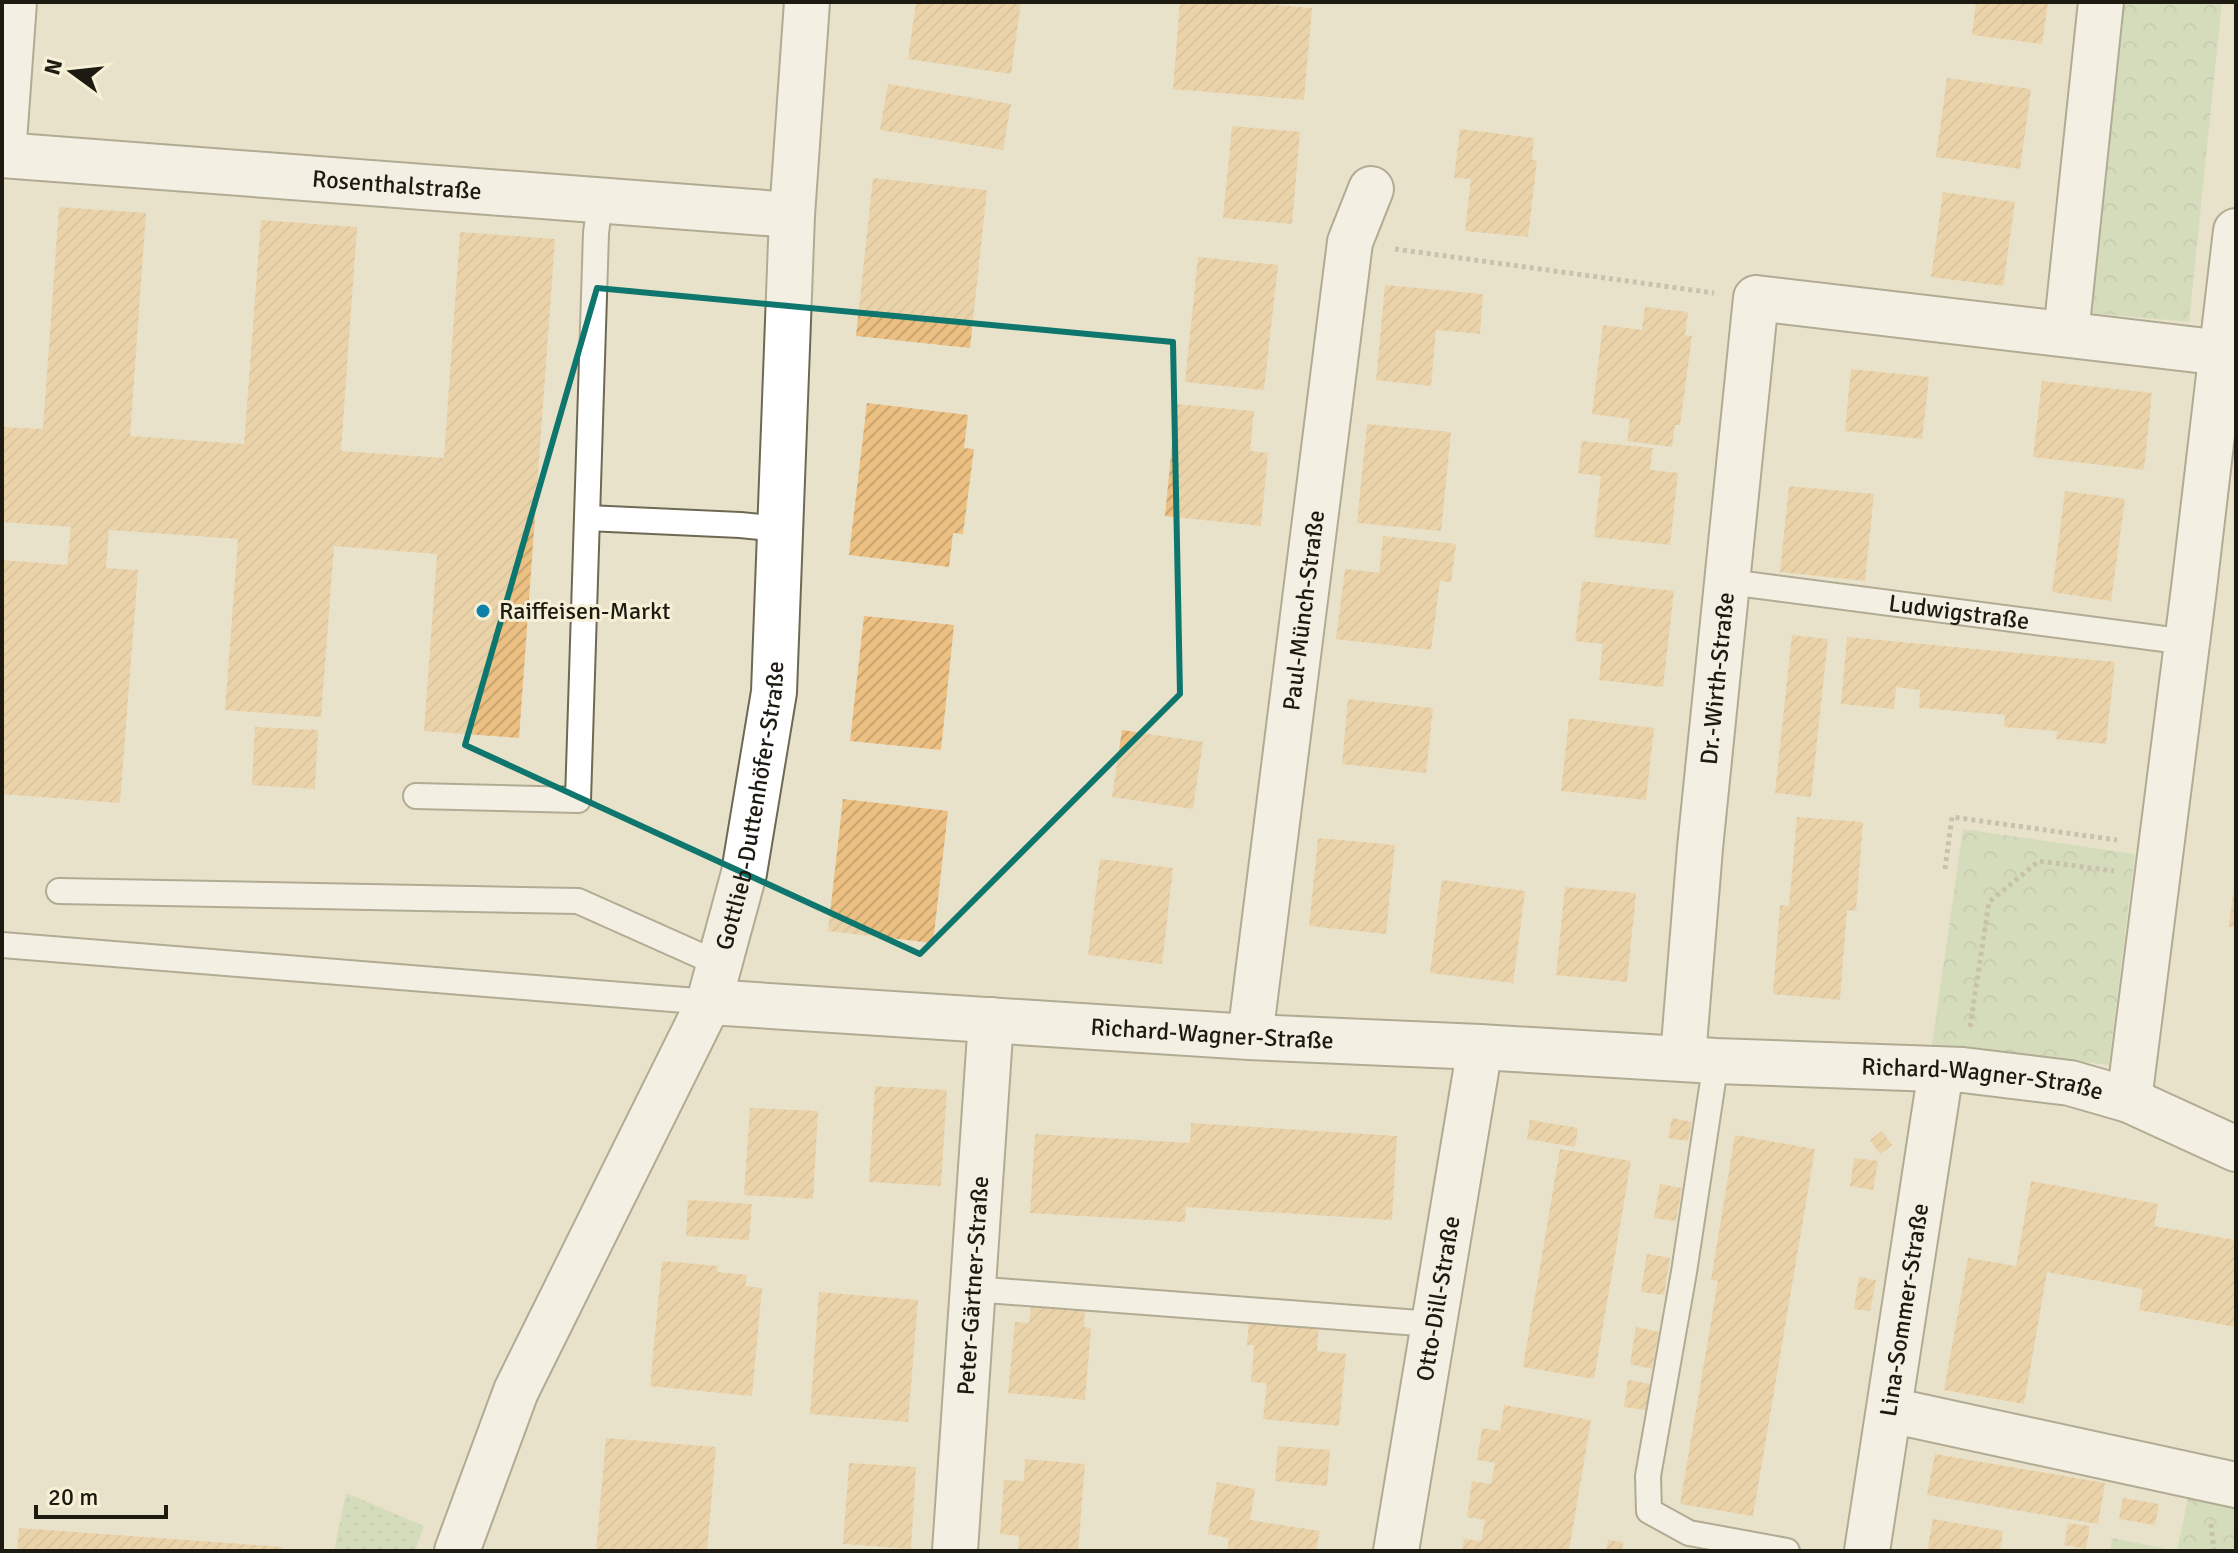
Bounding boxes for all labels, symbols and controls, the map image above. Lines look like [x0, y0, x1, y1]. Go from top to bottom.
north arrow [32, 32, 112, 112]
text: N [38, 56, 68, 78]
street label: Rosenthalstraße [311, 164, 483, 206]
street label: Paul-Münch-Straße [1276, 508, 1331, 712]
street label: Ludwigstraße [1887, 588, 2031, 636]
street label: Dr.-Wirth-Straße [1694, 591, 1741, 766]
place label: Raiffeisen-Markt [499, 596, 670, 626]
marker: Raiffeisen-Markt [474, 602, 492, 620]
street label: Gottlieb-Duttenhöfer-Straße [709, 661, 790, 953]
street label: Richard-Wagner-Straße [1089, 1012, 1334, 1056]
street label: Richard-Wagner-Straße [1861, 1051, 2107, 1107]
street label: Peter-Gärtner-Straße [951, 1175, 995, 1396]
street label: Lina-Sommer-Straße [1873, 1201, 1935, 1419]
street label: Otto-Dill-Straße [1410, 1214, 1467, 1383]
scale bar [36, 1469, 166, 1519]
text: 20 m [48, 1482, 98, 1512]

